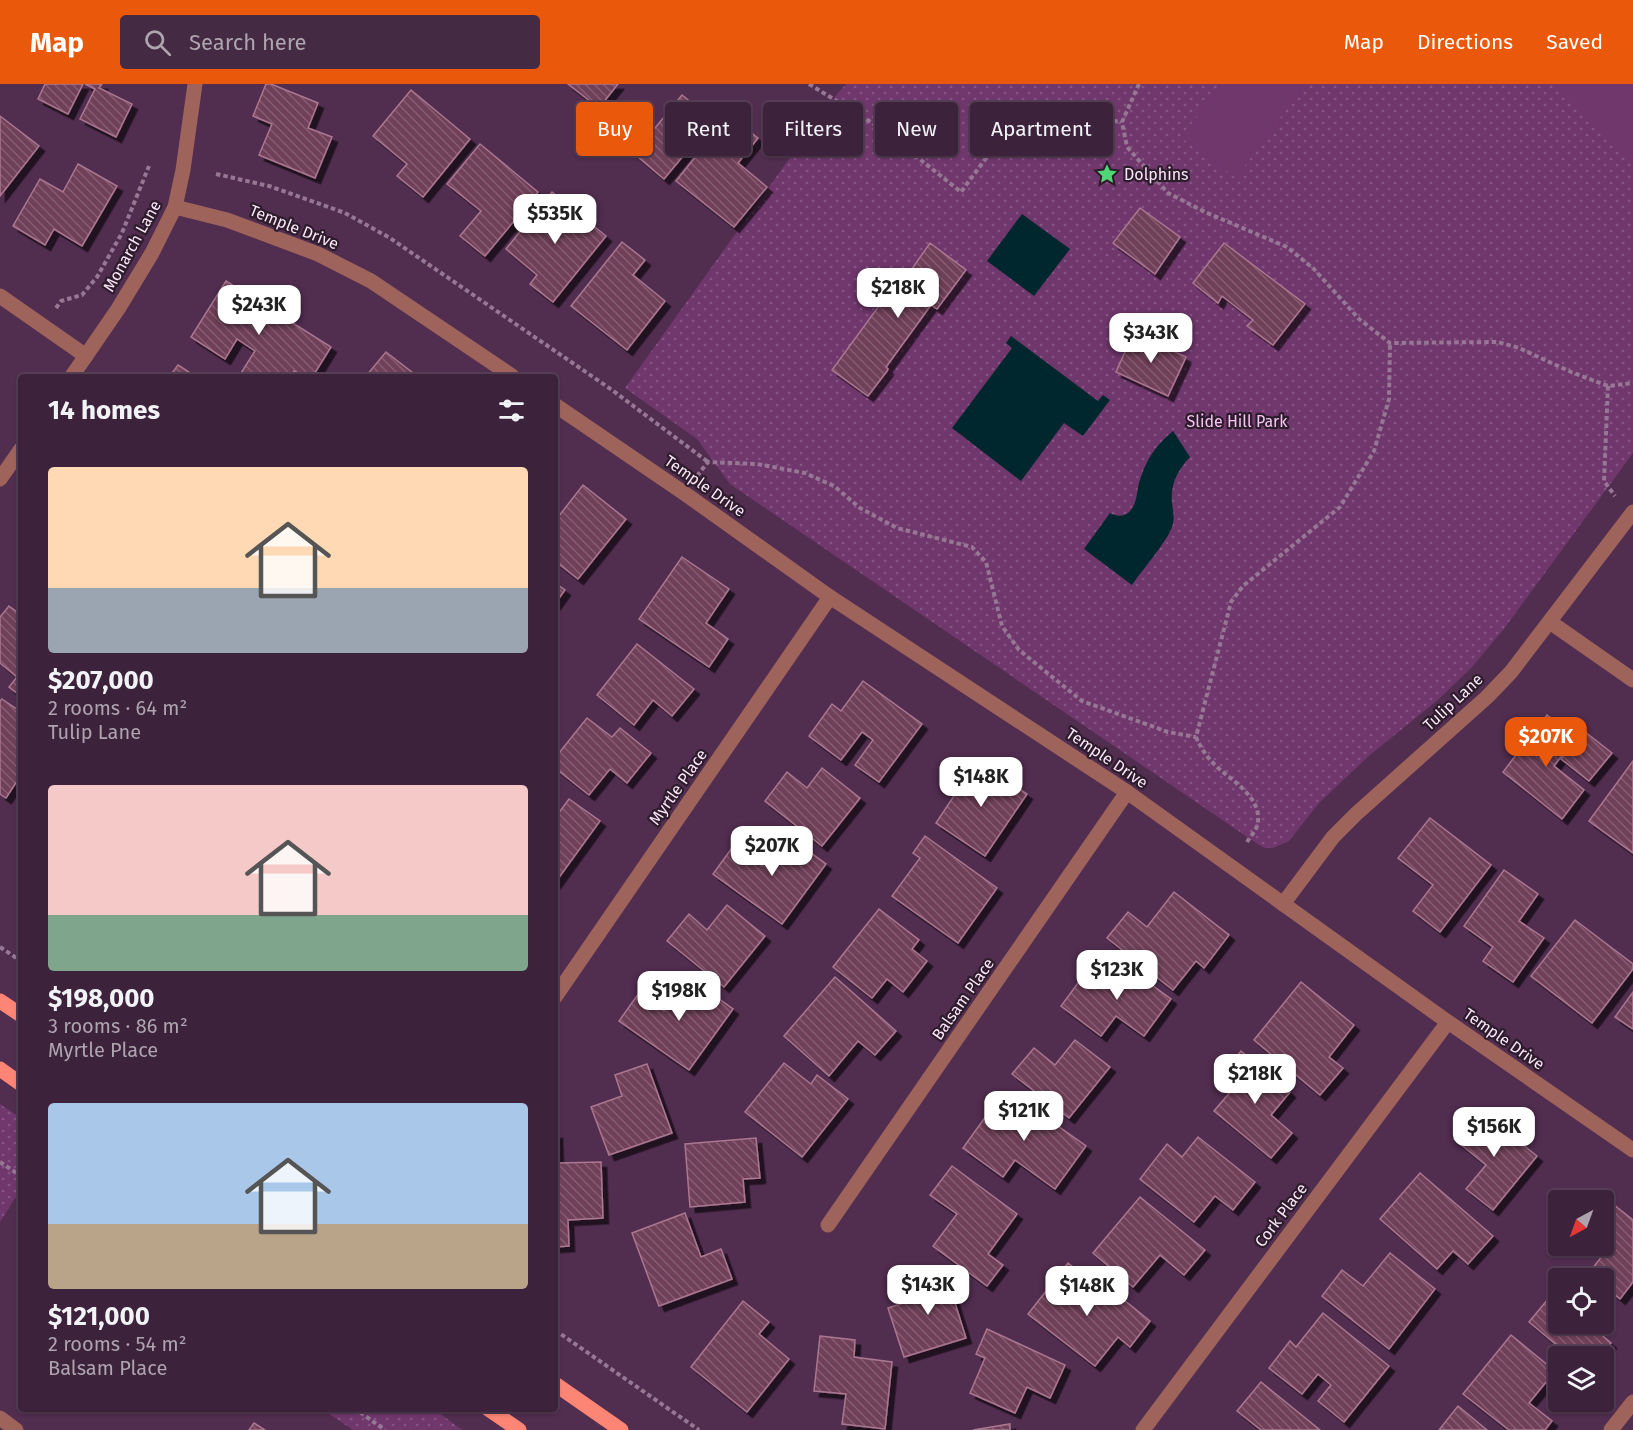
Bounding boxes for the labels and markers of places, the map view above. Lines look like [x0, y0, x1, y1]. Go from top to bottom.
place icon: Dolphins [1095, 162, 1119, 186]
place label: Dolphins [1124, 165, 1189, 184]
pin: $535K [513, 194, 597, 245]
pin: $218K [856, 268, 940, 319]
pin: $243K [217, 285, 301, 336]
pin: $343K [1109, 313, 1193, 364]
pin: $207K [1504, 717, 1588, 768]
pin: $148K [939, 757, 1023, 808]
pin: $207K [730, 826, 814, 877]
pin: $123K [1075, 950, 1159, 1001]
pin: $198K [637, 971, 721, 1022]
pin: $218K [1213, 1054, 1297, 1105]
pin: $121K [982, 1091, 1066, 1142]
pin: $156K [1452, 1107, 1536, 1158]
pin: $143K [886, 1265, 970, 1316]
pin: $148K [1045, 1266, 1129, 1317]

